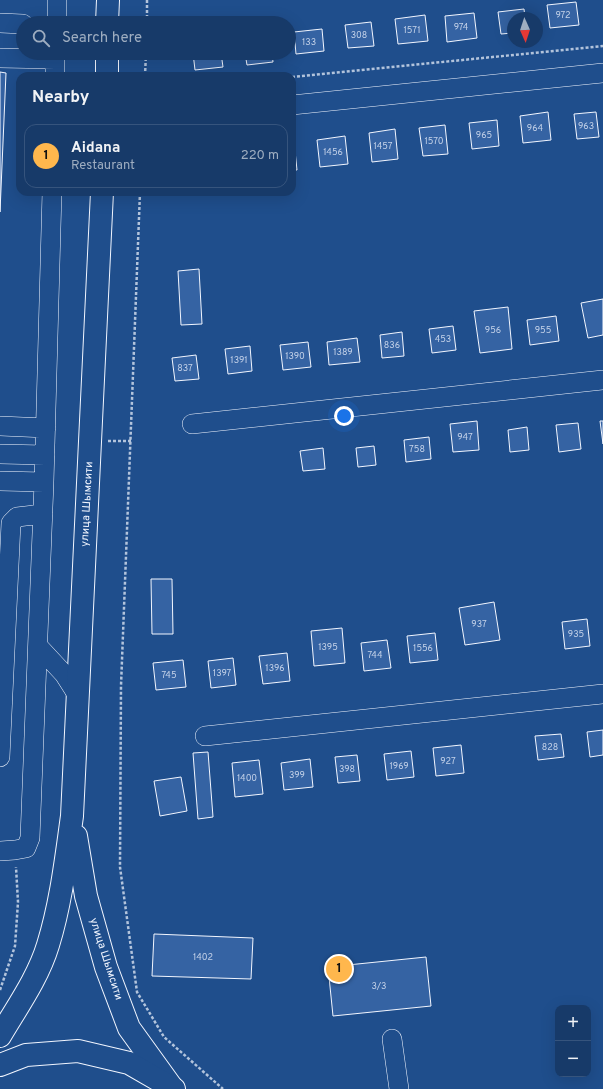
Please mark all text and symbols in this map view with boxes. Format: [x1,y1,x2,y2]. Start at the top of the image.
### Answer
house number: 972 [555,10,571,21]
north arrow [507,12,543,48]
search box [16,16,296,60]
house number: 974 [454,22,469,33]
house number: 1571 [403,25,421,36]
icon: search [30,27,52,49]
text: Search here [62,29,142,48]
house number: 308 [351,30,367,41]
house number: 133 [302,37,316,48]
text: Nearby [32,87,89,109]
house number: 963 [578,121,594,132]
house number: 964 [527,123,544,134]
house number: 965 [476,130,492,141]
house number: 1570 [424,136,444,147]
text: Aidana [71,139,120,158]
house number: 1457 [374,141,393,152]
house number: 1456 [323,147,343,158]
text: 1 [43,148,49,164]
text: 220 m [241,148,279,164]
text: Restaurant [71,158,135,174]
house number: 956 [485,325,501,336]
house number: 955 [535,325,551,336]
house number: 453 [435,334,451,345]
house number: 836 [384,340,400,351]
house number: 1389 [333,347,353,358]
house number: 1390 [285,351,305,362]
house number: 1391 [230,355,248,366]
house number: 837 [177,363,193,374]
your location [334,406,354,426]
house number: 947 [457,432,473,443]
house number: 758 [409,444,425,455]
street label: улица Шымсити [78,461,96,547]
house number: 937 [471,619,487,630]
house number: 935 [568,629,584,640]
house number: 1395 [318,642,338,653]
house number: 1556 [413,643,433,654]
house number: 744 [368,650,383,661]
house number: 1396 [265,663,285,674]
house number: 1397 [213,668,231,679]
house number: 745 [162,670,176,681]
house number: 828 [542,742,558,753]
house number: 927 [440,756,456,767]
house number: 1969 [389,761,409,772]
house number: 398 [339,764,355,775]
house number: 399 [289,770,305,781]
house number: 1400 [237,773,257,784]
street label: улица Шымсити [86,916,126,1002]
house number: 1402 [193,952,213,963]
pin: 1 [326,954,352,984]
house number: 3/3 [372,981,386,992]
map controls [555,1005,591,1077]
button: + [555,1005,591,1041]
button: − [555,1041,591,1077]

